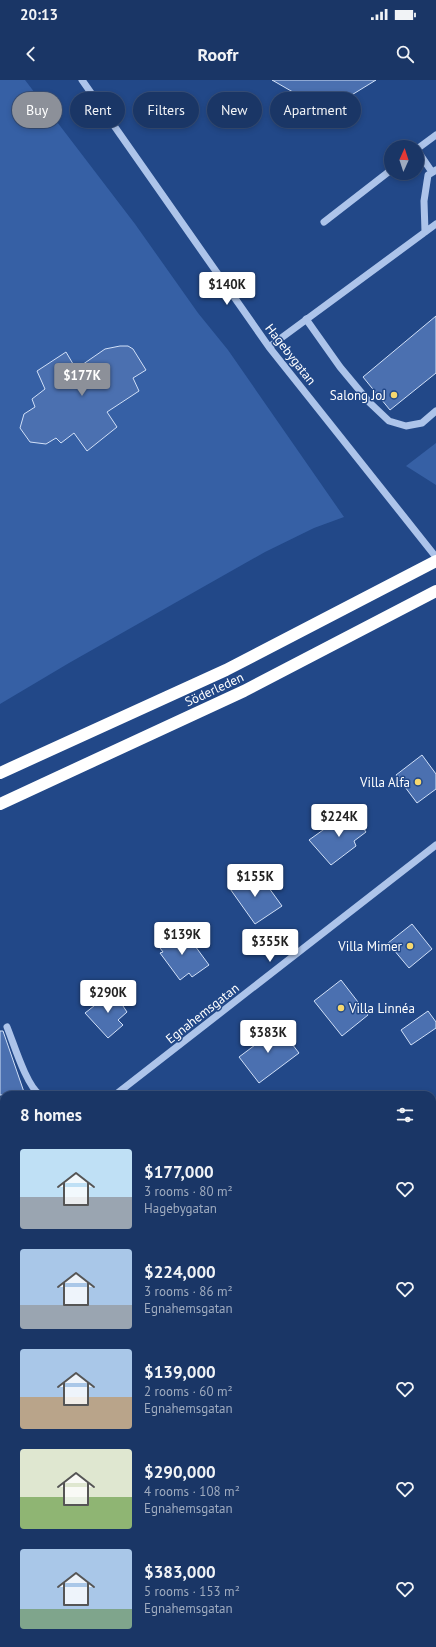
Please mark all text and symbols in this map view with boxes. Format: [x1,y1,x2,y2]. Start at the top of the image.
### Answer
text: 20:13 [20,5,58,24]
icon: back [20,43,42,65]
text: Roofr [197,43,239,66]
icon: search [394,43,416,65]
chip: Buy [12,92,62,128]
chip: Rent [70,92,125,128]
chip: Filters [133,92,199,128]
chip: New [207,92,262,128]
chip: Apartment [270,92,361,128]
north arrow [384,140,424,180]
map controls [384,140,424,180]
pin: $140K [199,272,255,306]
text: $140K [208,276,246,293]
street label: Hagebygatan [261,320,320,388]
pin: $177K [54,363,110,397]
text: $177K [63,367,101,384]
place label: Salong JoJ [330,387,386,404]
marker: Salong JoJ [389,390,399,400]
street label: Söderleden [182,668,246,710]
place label: Villa Alfa [359,774,410,791]
marker: Villa Alfa [413,777,423,787]
pin: $224K [311,804,367,838]
text: $224K [320,808,358,825]
pin: $155K [227,864,283,898]
text: $155K [236,868,274,885]
pin: $139K [154,922,210,956]
text: $139K [163,926,201,943]
pin: $355K [242,929,298,963]
text: $355K [251,933,289,950]
place label: Villa Mimer [337,938,403,955]
marker: Villa Mimer [405,941,415,951]
street label: Egnahemsgatan [162,979,242,1047]
pin: $290K [80,980,136,1014]
text: $290K [89,984,127,1001]
place label: Villa Linnéa [348,1000,415,1017]
marker: Villa Linnéa [336,1003,346,1013]
pin: $383K [240,1020,296,1054]
text: $383K [249,1024,287,1041]
text: 8 homes [20,1104,82,1126]
icon: filters [394,1104,416,1126]
text: $177,000 [144,1161,214,1183]
icon: home [52,1165,100,1213]
icon: heart [394,1178,416,1200]
text: 3 rooms · 80 m² [144,1183,233,1200]
text: Hagebygatan [144,1200,217,1217]
text: $224,000 [144,1261,216,1283]
icon: home [52,1265,100,1313]
icon: heart [394,1278,416,1300]
text: 3 rooms · 86 m² [144,1283,233,1300]
text: Egnahemsgatan [144,1300,233,1317]
text: $139,000 [144,1361,216,1383]
icon: home [52,1365,100,1413]
icon: heart [394,1378,416,1400]
text: 2 rooms · 60 m² [144,1383,233,1400]
text: Egnahemsgatan [144,1400,233,1417]
text: $290,000 [144,1461,216,1483]
icon: home [52,1465,100,1513]
icon: heart [394,1478,416,1500]
text: 4 rooms · 108 m² [144,1483,240,1500]
text: Egnahemsgatan [144,1500,233,1517]
text: $383,000 [144,1561,216,1583]
icon: home [52,1565,100,1613]
icon: heart [394,1578,416,1600]
text: 5 rooms · 153 m² [144,1583,240,1600]
text: Egnahemsgatan [144,1600,233,1617]

